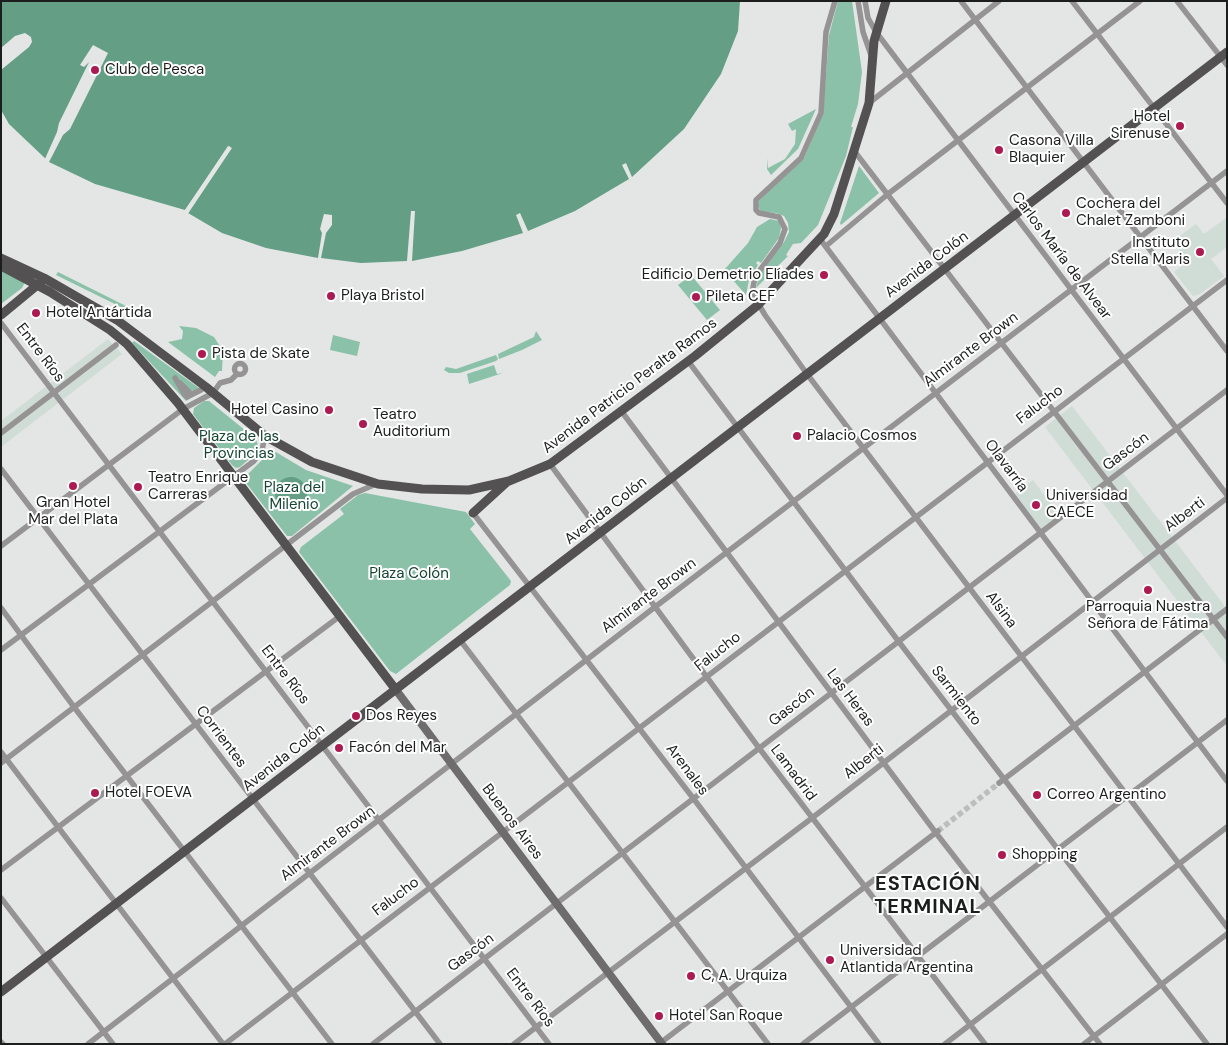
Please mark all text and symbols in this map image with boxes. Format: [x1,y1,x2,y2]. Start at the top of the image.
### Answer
place label: Club de Pesca [105,61,204,79]
marker: Club de Pesca [89,64,101,76]
place label: Hotel Sirenuse [1111,108,1170,143]
marker: Hotel Sirenuse [1174,120,1186,132]
place label: Casona Villa Blaquier [1009,132,1094,167]
marker: Casona Villa Blaquier [993,144,1005,156]
street label: Carlos María de Alvear [1007,189,1115,323]
place label: Cochera del Chalet Zamboni [1076,195,1185,230]
marker: Cochera del Chalet Zamboni [1060,207,1072,219]
street label: Avenida Colón [882,228,972,302]
place label: Instituto Stella Maris [1111,234,1190,269]
marker: Instituto Stella Maris [1194,246,1206,258]
place label: Edificio Demetrio Elíades [642,266,814,284]
marker: Edificio Demetrio Elíades [818,269,830,281]
place label: Playa Bristol [341,287,424,305]
place label: Pileta CEF [706,288,775,306]
marker: Playa Bristol [325,290,337,302]
marker: Pileta CEF [690,291,702,303]
place label: Hotel Antártida [46,304,152,322]
marker: Hotel Antártida [30,307,42,319]
street label: Almirante Brown [920,309,1022,391]
street label: Avenida Patricio Peralta Ramos [539,314,721,458]
street label: Entre Ríos [12,320,68,386]
place label: Pista de Skate [212,345,310,363]
marker: Pista de Skate [196,348,208,360]
street label: Falucho [1013,382,1067,428]
place label: Hotel Casino [231,401,319,419]
marker: Hotel Casino [323,404,335,416]
place label: Teatro Auditorium [373,406,450,441]
marker: Teatro Auditorium [357,418,369,430]
place label: Palacio Cosmos [807,427,917,445]
park label: Plaza de las Provincias [199,428,279,463]
street label: Gascón [1099,429,1153,475]
marker: Palacio Cosmos [791,430,803,442]
street label: Olavarría [980,436,1032,496]
place label: Teatro Enrique Carreras [148,469,248,504]
street label: Avenida Colón [561,473,651,549]
park label: Plaza del Milenio [264,479,324,514]
marker: Gran Hotel Mar del Plata [67,480,79,492]
marker: Teatro Enrique Carreras [132,481,144,493]
place label: Universidad CAECE [1046,487,1128,522]
place label: Gran Hotel Mar del Plata [28,494,118,529]
street label: Alberti [1161,494,1209,536]
marker: Universidad CAECE [1030,499,1042,511]
street label: Almirante Brown [598,555,700,637]
park label: Plaza Colón [369,565,449,583]
marker: Parroquia Nuestra Señora de Fátima [1142,584,1154,596]
street label: Alsina [981,588,1021,632]
place label: Parroquia Nuestra Señora de Fátima [1086,598,1210,633]
street label: Falucho [691,628,745,676]
street label: Entre Ríos [257,642,313,708]
street label: Sarmiento [927,662,985,730]
street label: Las Heras [822,666,878,730]
street label: Gascón [766,684,818,730]
street label: Corrientes [192,702,250,772]
place label: Dos Reyes [366,707,437,725]
marker: Dos Reyes [350,710,362,722]
street label: Avenida Colón [239,720,329,796]
place label: Facón del Mar [349,739,446,757]
street label: Arenales [662,741,712,799]
street label: Lamadrid [766,741,820,805]
street label: Alberti [840,741,888,783]
marker: Facón del Mar [333,742,345,754]
street label: Buenos Aires [478,781,546,863]
place label: Hotel FOEVA [105,784,192,802]
place label: Correo Argentino [1047,786,1166,804]
marker: Hotel FOEVA [89,787,101,799]
marker: Correo Argentino [1031,789,1043,801]
street label: Almirante Brown [277,803,379,885]
place label: Shopping [1012,846,1078,864]
marker: Shopping [996,849,1008,861]
district label: ESTACIÓN TERMINAL [873,873,983,920]
street label: Falucho [369,874,423,920]
street label: Gascón [444,930,498,976]
place label: Universidad Atlantida Argentina [840,942,973,977]
marker: Universidad Atlantida Argentina [824,954,836,966]
street label: Entre Ríos [502,965,558,1031]
place label: C, A. Urquiza [701,967,787,985]
marker: C, A. Urquiza [685,970,697,982]
place label: Hotel San Roque [669,1007,783,1025]
marker: Hotel San Roque [653,1010,665,1022]

